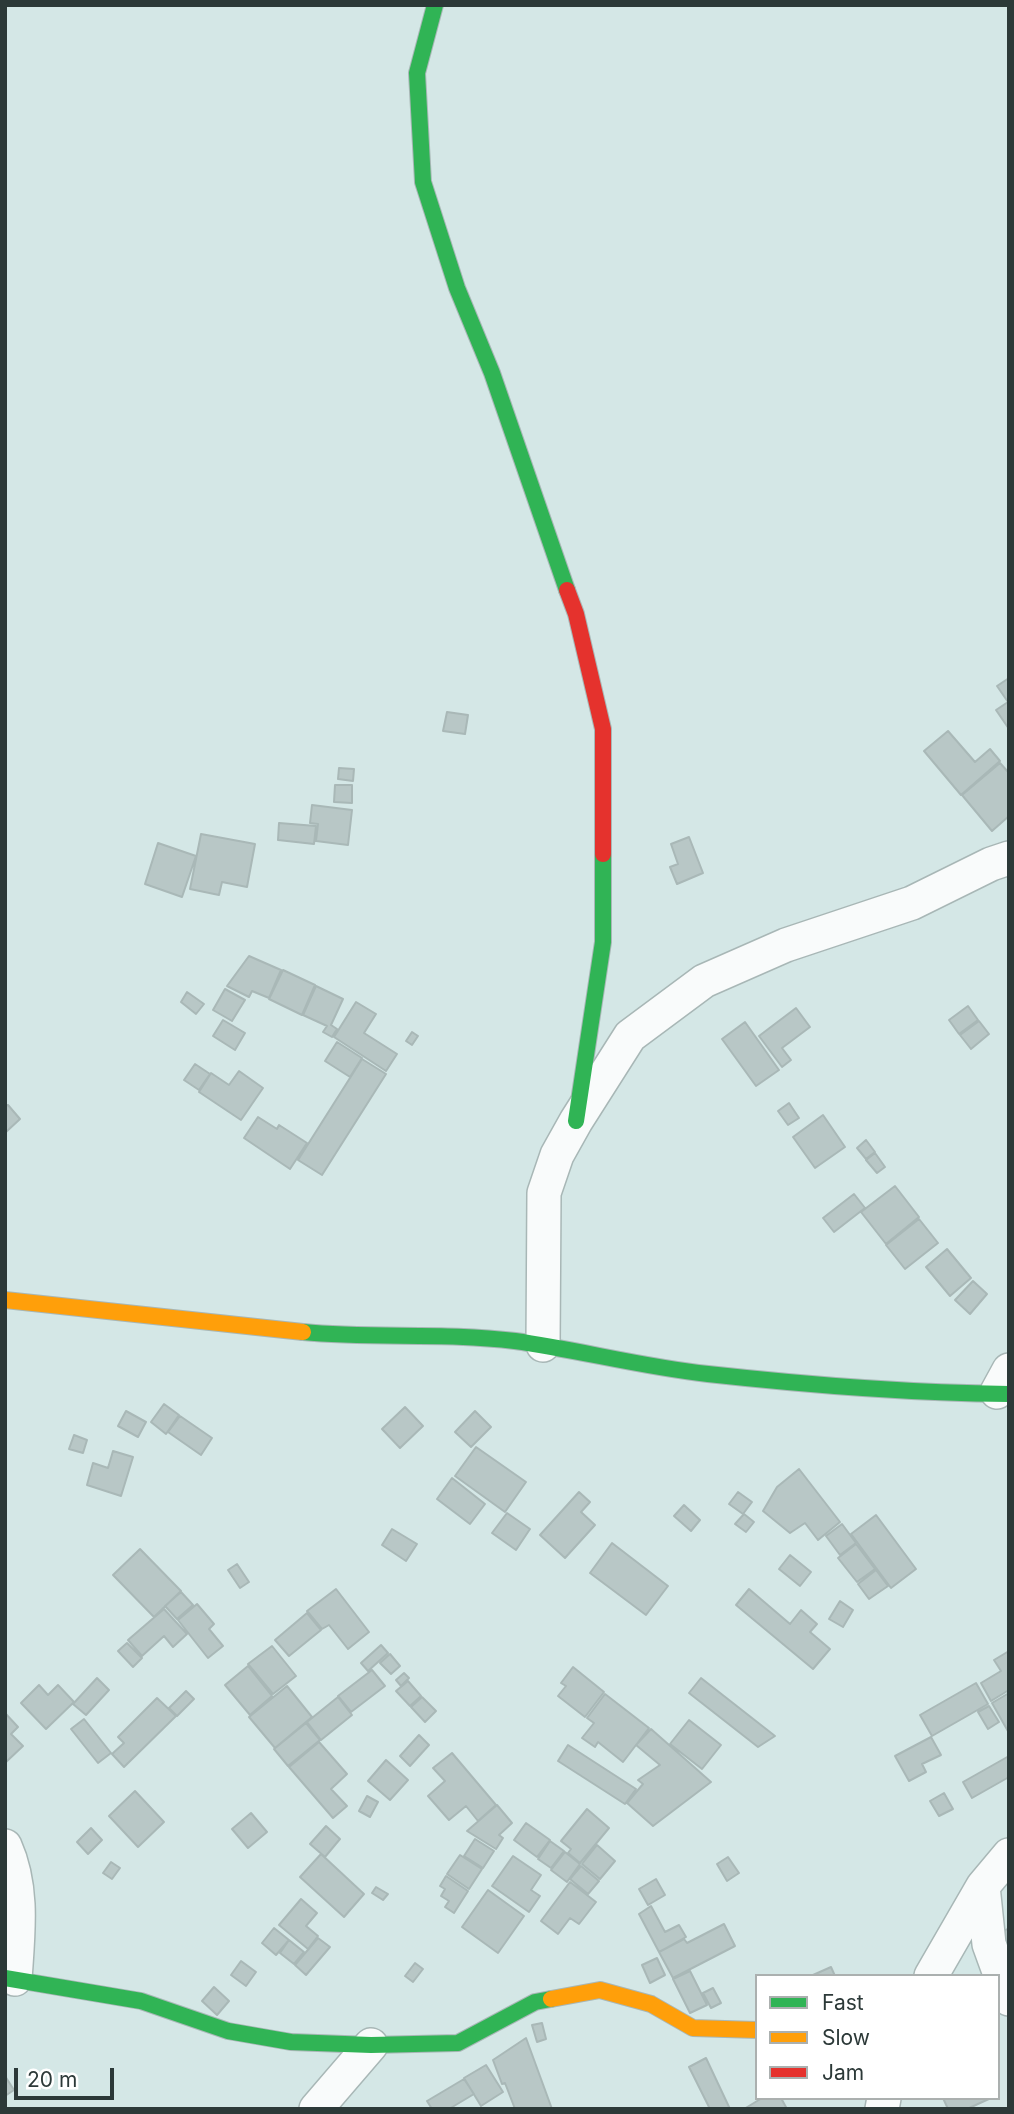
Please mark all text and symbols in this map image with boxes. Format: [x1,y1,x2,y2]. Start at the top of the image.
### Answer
legend [755,1974,1000,2100]
text: Fast [822,1990,864,2015]
text: Slow [822,2025,870,2050]
scale bar [18,2054,117,2098]
text: Jam [822,2060,864,2085]
text: 20 m [27,2067,77,2092]

